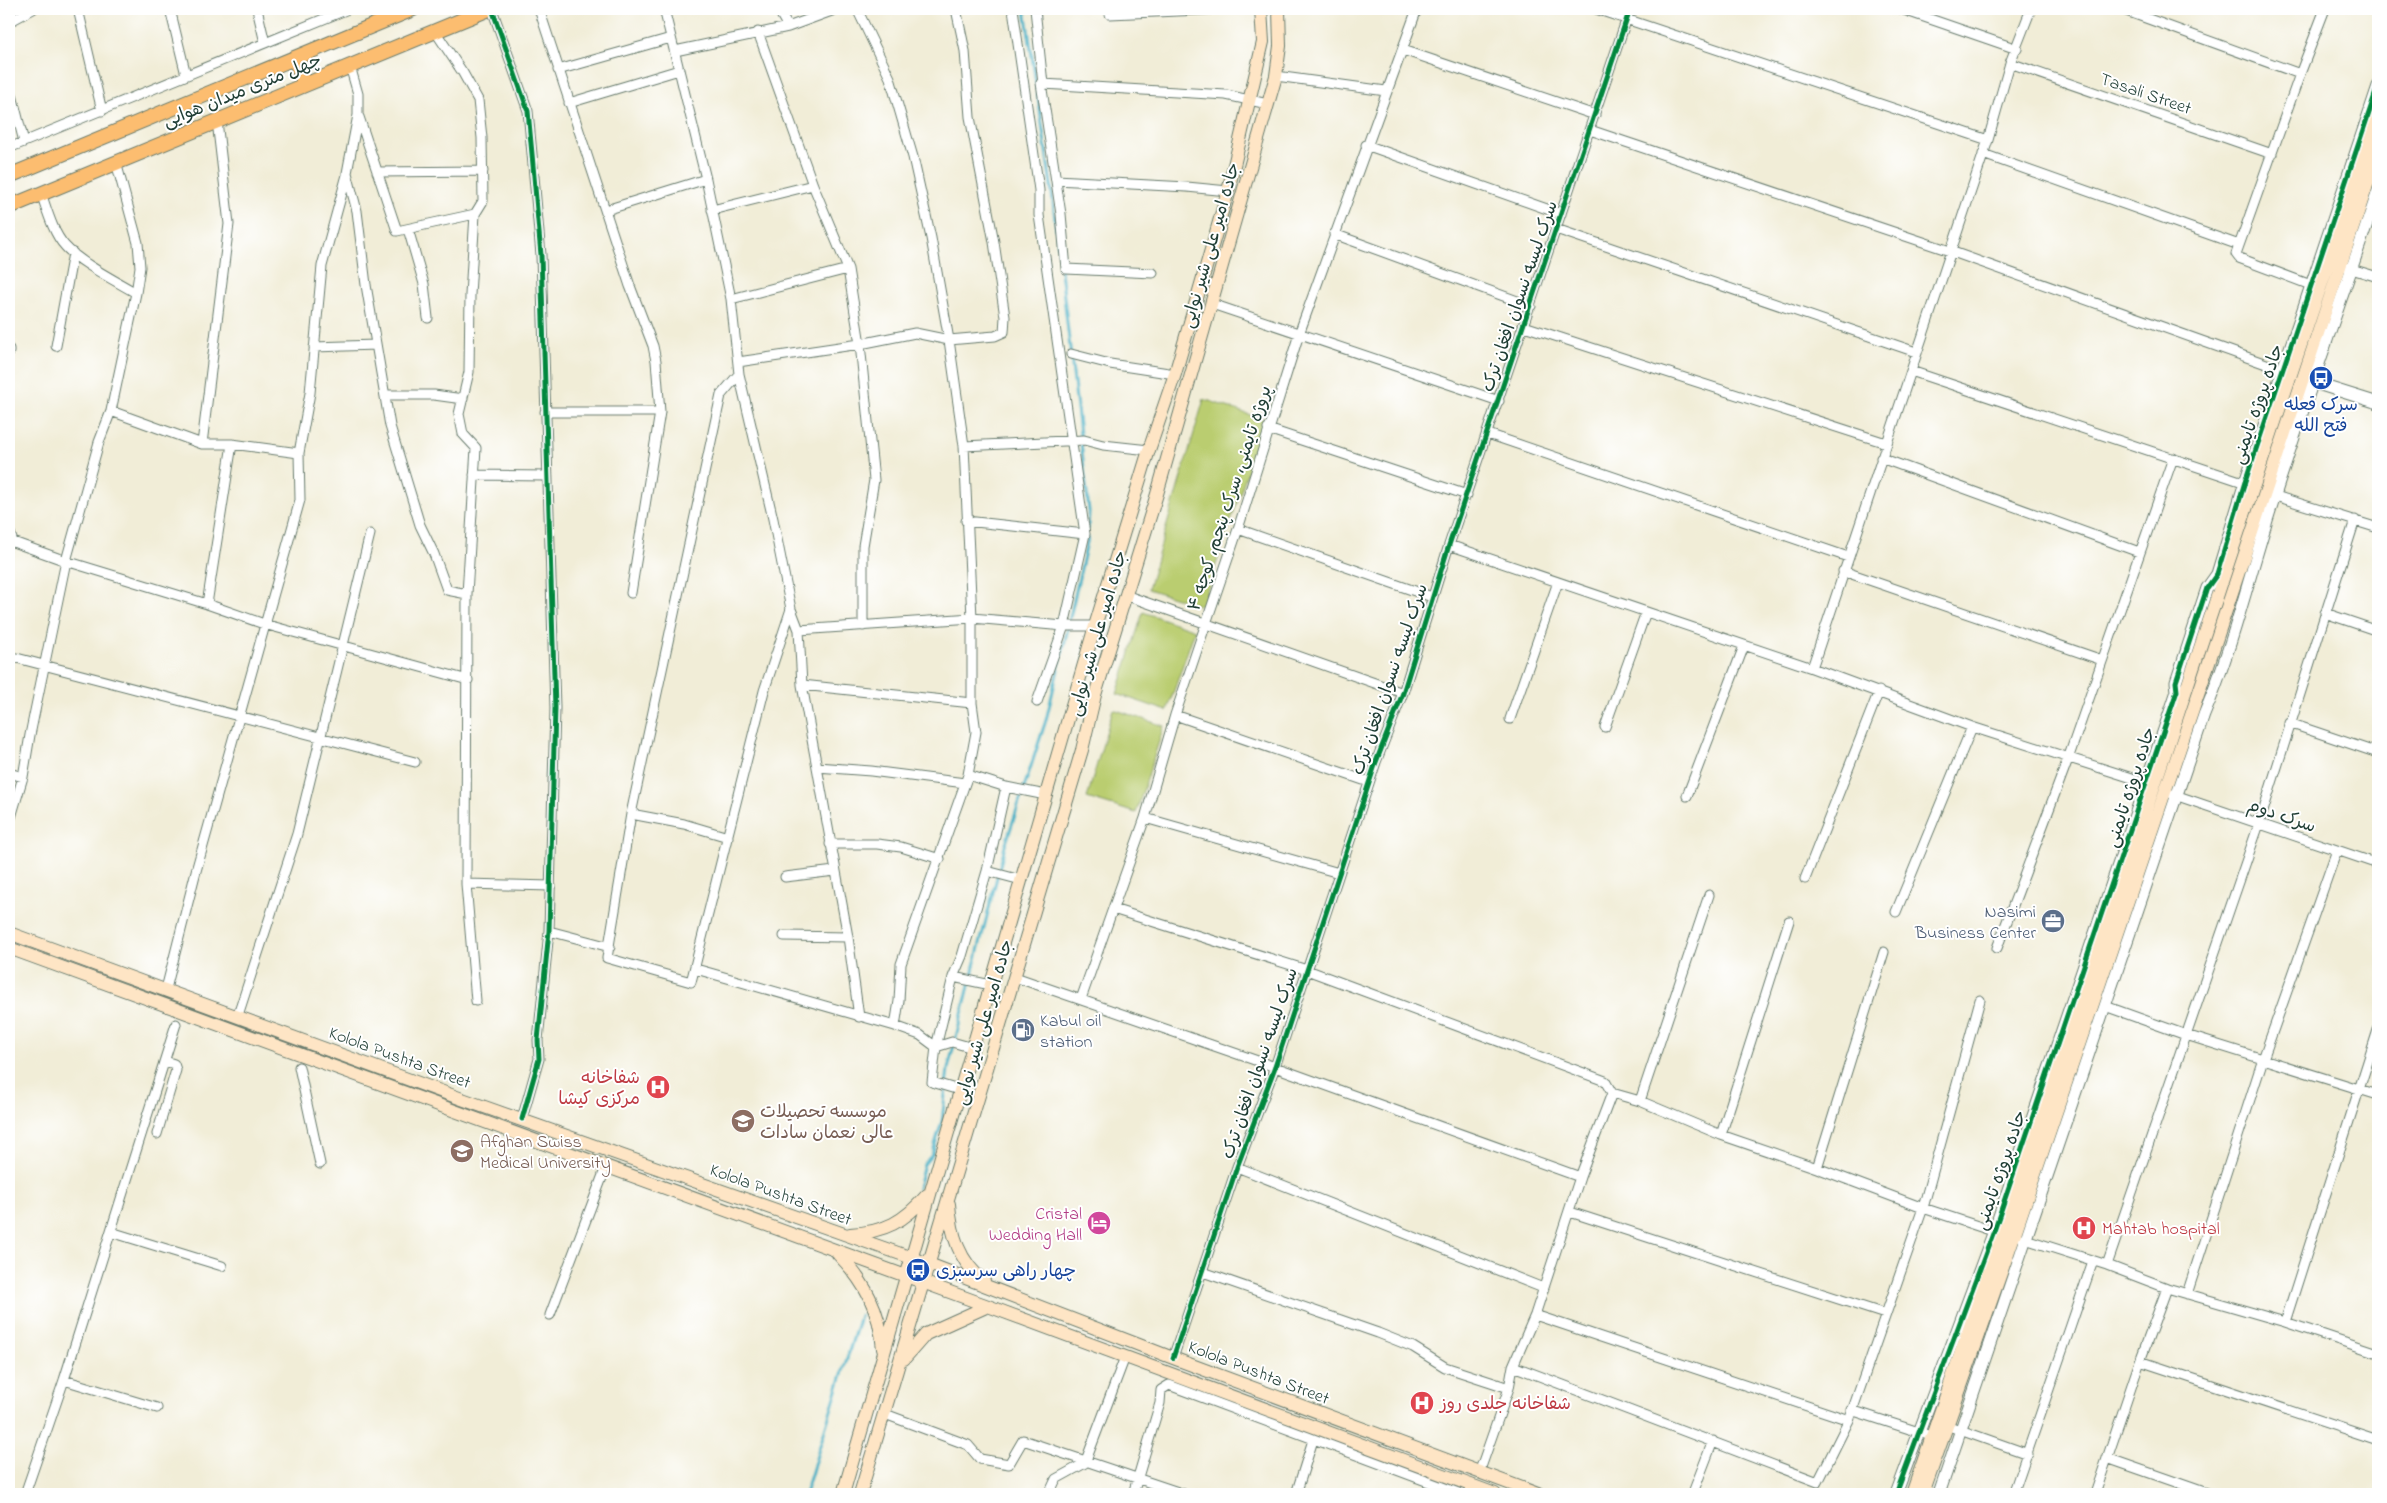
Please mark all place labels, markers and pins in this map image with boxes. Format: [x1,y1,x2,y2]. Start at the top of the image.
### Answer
bus stop icon: سرک قعله فتح الله [2308,365,2334,391]
place label: سرک قعله فتح الله [2284,393,2358,440]
place label: Nasimi Business Center [1914,900,2036,947]
office icon: Nasimi Business Center [2040,908,2066,934]
place label: Kabul oil station [1040,1009,1101,1056]
fuel station icon: Kabul oil station [1010,1017,1036,1043]
place label: شفاخانه مرکزی کیشا [558,1066,640,1113]
hospital icon: شفاخانه مرکزی کیشا [645,1074,671,1100]
place label: موسسه تحصیلات عالی نعمان سادات [760,1100,893,1147]
school or university icon: موسسه تحصیلات عالی نعمان سادات [730,1108,756,1134]
place label: Afghan Swiss Medical University [480,1130,611,1177]
school or university icon: Afghan Swiss Medical University [449,1138,475,1164]
place label: Cristal Wedding Hall [989,1202,1082,1250]
hotel icon: Cristal Wedding Hall [1086,1210,1112,1236]
hospital icon: Mahtab hospital [2071,1215,2097,1241]
place label: Mahtab hospital [2102,1217,2220,1243]
bus stop icon: چهار راهی سرسبزی [905,1257,931,1283]
place label: چهار راهی سرسبزی [936,1259,1076,1285]
hospital icon: شفاخانه جلدی روز [1409,1390,1435,1416]
place label: شفاخانه جلدی روز [1438,1392,1571,1418]

